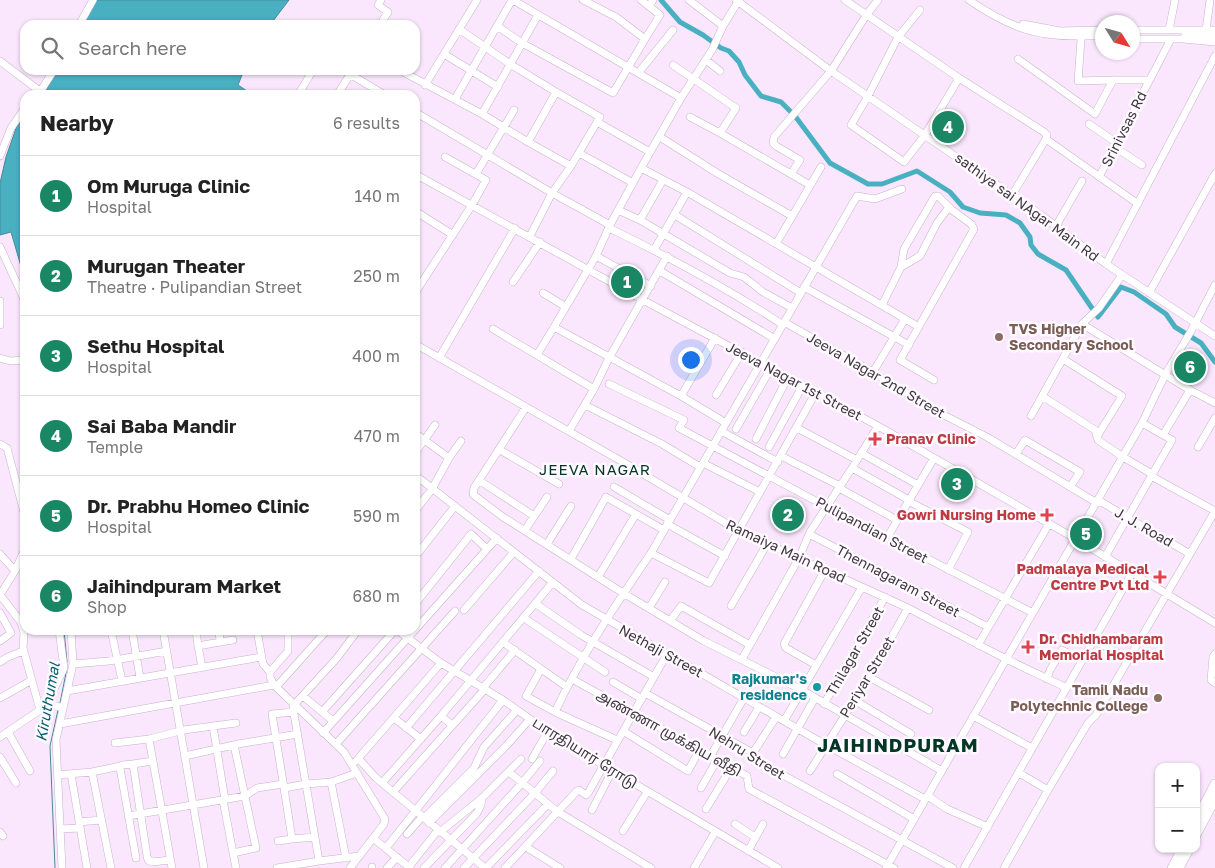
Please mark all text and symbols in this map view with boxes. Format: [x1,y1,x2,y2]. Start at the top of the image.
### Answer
north arrow [1095,15,1140,60]
search box [20,20,420,75]
icon: search [38,34,66,62]
text: Search here [78,36,187,59]
street label: Srinivsas Rd [1097,88,1150,169]
pin: 4 [932,108,964,146]
text: Nearby [40,110,114,136]
text: 6 results [333,113,400,133]
street label: sathiya sai NAgar Main Rd [952,149,1103,265]
text: Om Muruga Clinic [87,174,250,197]
text: 1 [52,186,60,206]
text: 140 m [354,186,400,206]
text: Hospital [87,197,152,217]
text: Murugan Theater [87,254,245,277]
pin: 1 [611,263,643,301]
text: 2 [51,266,61,286]
text: 250 m [353,266,400,286]
text: Theatre · Pulipandian Street [87,277,302,297]
place label: TVS Higher Secondary School [1009,320,1134,353]
street label: Jeeva Nagar 2nd Street [804,328,948,421]
marker: TVS Higher Secondary School [993,331,1005,343]
text: Sethu Hospital [87,334,224,357]
street label: Jeeva Nagar 1st Street [723,338,865,424]
text: 3 [51,346,61,366]
text: 400 m [352,346,400,366]
your location [678,347,704,373]
pin: 6 [1174,348,1206,386]
text: Hospital [87,357,152,377]
text: Sai Baba Mandir [87,414,236,437]
text: 4 [51,426,61,446]
text: 470 m [354,426,400,446]
place label: Pranav Clinic [886,430,976,447]
marker: Pranav Clinic [868,432,882,446]
text: Temple [87,437,143,457]
district label: JEEVA NAGAR [539,460,651,478]
pin: 3 [941,465,973,503]
street label: Pulipandian Street [813,493,931,566]
text: Dr. Prabhu Homeo Clinic [87,494,310,517]
pin: 2 [772,496,804,534]
street label: J. J. Road [1112,503,1176,550]
text: 5 [51,506,61,526]
text: 590 m [353,506,400,526]
place label: Gowri Nursing Home [897,506,1036,523]
marker: Gowri Nursing Home [1040,508,1054,522]
street label: Ramaiya Main Road [724,515,849,586]
pin: 5 [1070,515,1102,553]
text: Hospital [87,517,152,537]
street label: Thennagaram Street [833,541,963,620]
place label: Padmalaya Medical Centre Pvt Ltd [1017,560,1149,593]
marker: Padmalaya Medical Centre Pvt Ltd [1153,570,1167,584]
text: Jaihindpuram Market [87,574,281,597]
text: 6 [51,586,61,606]
text: 680 m [352,586,400,606]
text: Shop [87,597,127,617]
street label: Thilagar Street [822,603,887,698]
street label: Nethaji Street [616,621,706,681]
place label: Dr. Chidhambaram Memorial Hospital [1039,630,1164,663]
street label: Periyar Street [836,633,898,721]
marker: Dr. Chidhambaram Memorial Hospital [1021,640,1035,654]
water label: Kiruthumal [31,660,63,743]
place label: Rajkumar's residence [732,670,807,703]
marker: Rajkumar's residence [811,681,823,693]
place label: Tamil Nadu Polytechnic College [1010,681,1148,714]
street label: அண்ணா முக்கிய வீதி [593,686,745,781]
marker: Tamil Nadu Polytechnic College [1152,692,1164,704]
street label: பாரதியார் ரோடு [529,713,641,793]
street label: Nehru Street [706,723,788,783]
district label: JAIHINDPURAM [817,733,979,756]
map controls [1155,763,1200,853]
button: + [1155,763,1200,808]
button: − [1155,808,1200,853]

